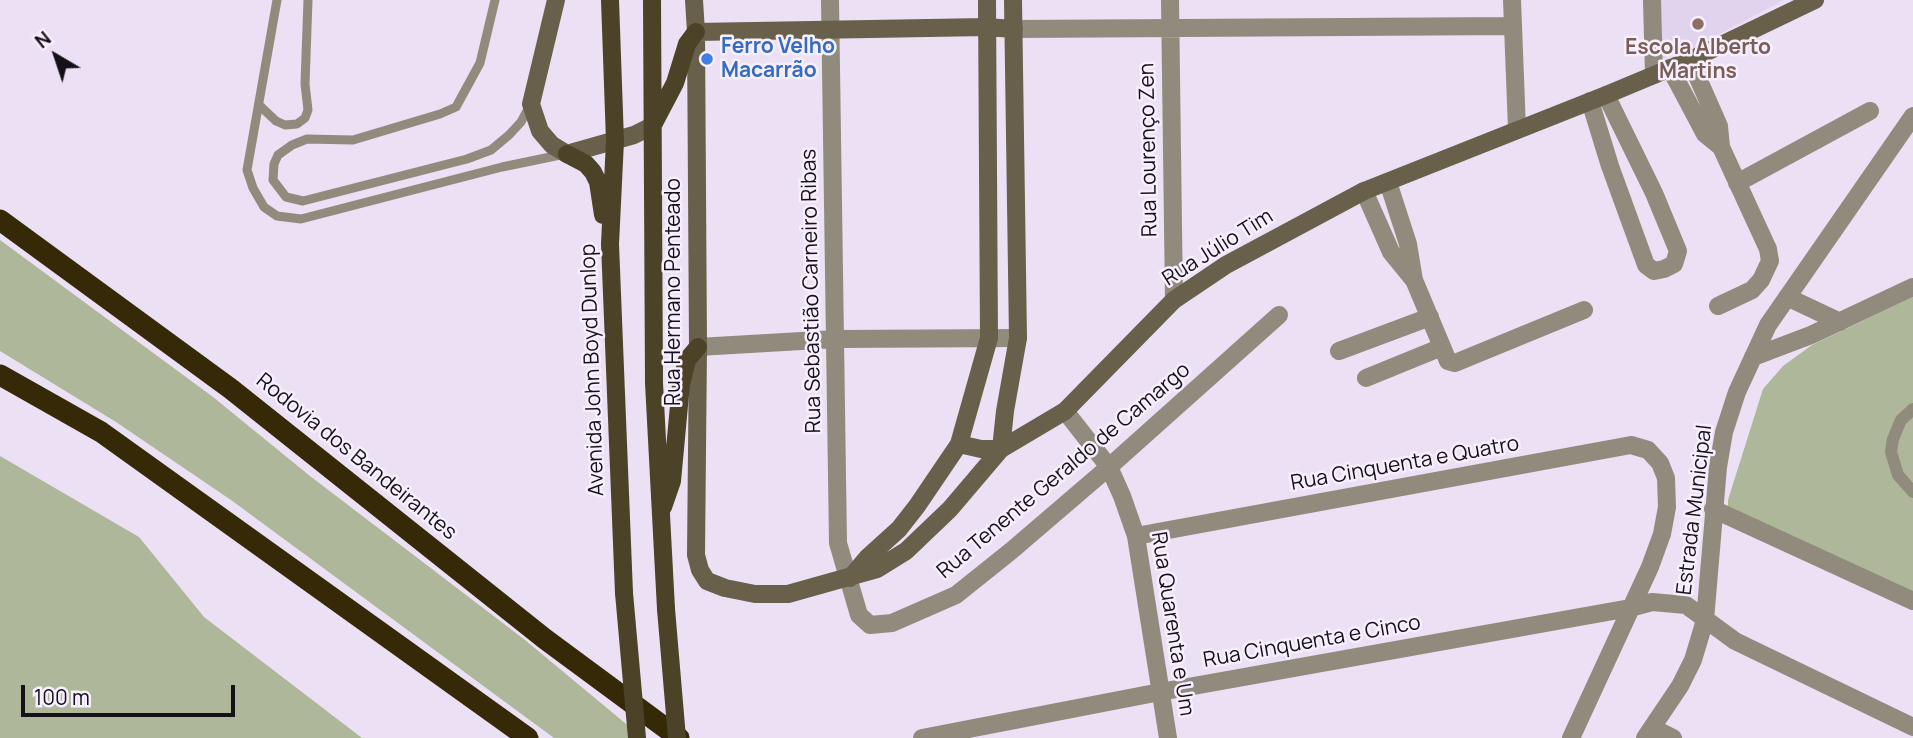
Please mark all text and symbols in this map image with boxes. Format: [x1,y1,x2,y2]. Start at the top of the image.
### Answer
marker: Escola Alberto Martins [1690,16,1706,32]
north arrow [21,21,91,91]
text: N [29,25,56,54]
place label: Ferro Velho Macarrão [721,34,835,84]
place label: Escola Alberto Martins [1625,35,1771,85]
marker: Ferro Velho Macarrão [699,51,715,67]
street label: Rua Lourenço Zen [1135,63,1163,237]
street label: Rua Sebastião Carneiro Ribas [797,148,827,434]
street label: Rua Hermano Penteado [661,178,687,406]
street label: Rua Júlio Tim [1158,204,1278,292]
street label: Avenida John Boyd Dunlop [576,243,610,497]
street label: Rua Tenente Geraldo de Camargo [932,358,1196,584]
street label: Rodovia dos Bandeirantes [251,368,461,546]
street label: Estrada Municipal [1672,423,1718,597]
street label: Rua Cinquenta e Quatro [1289,431,1521,497]
street label: Rua Quarenta e Um [1145,530,1199,718]
street label: Rua Cinquenta e Cinco [1201,610,1423,674]
scale bar [24,672,238,716]
text: 100 m [34,683,90,711]

